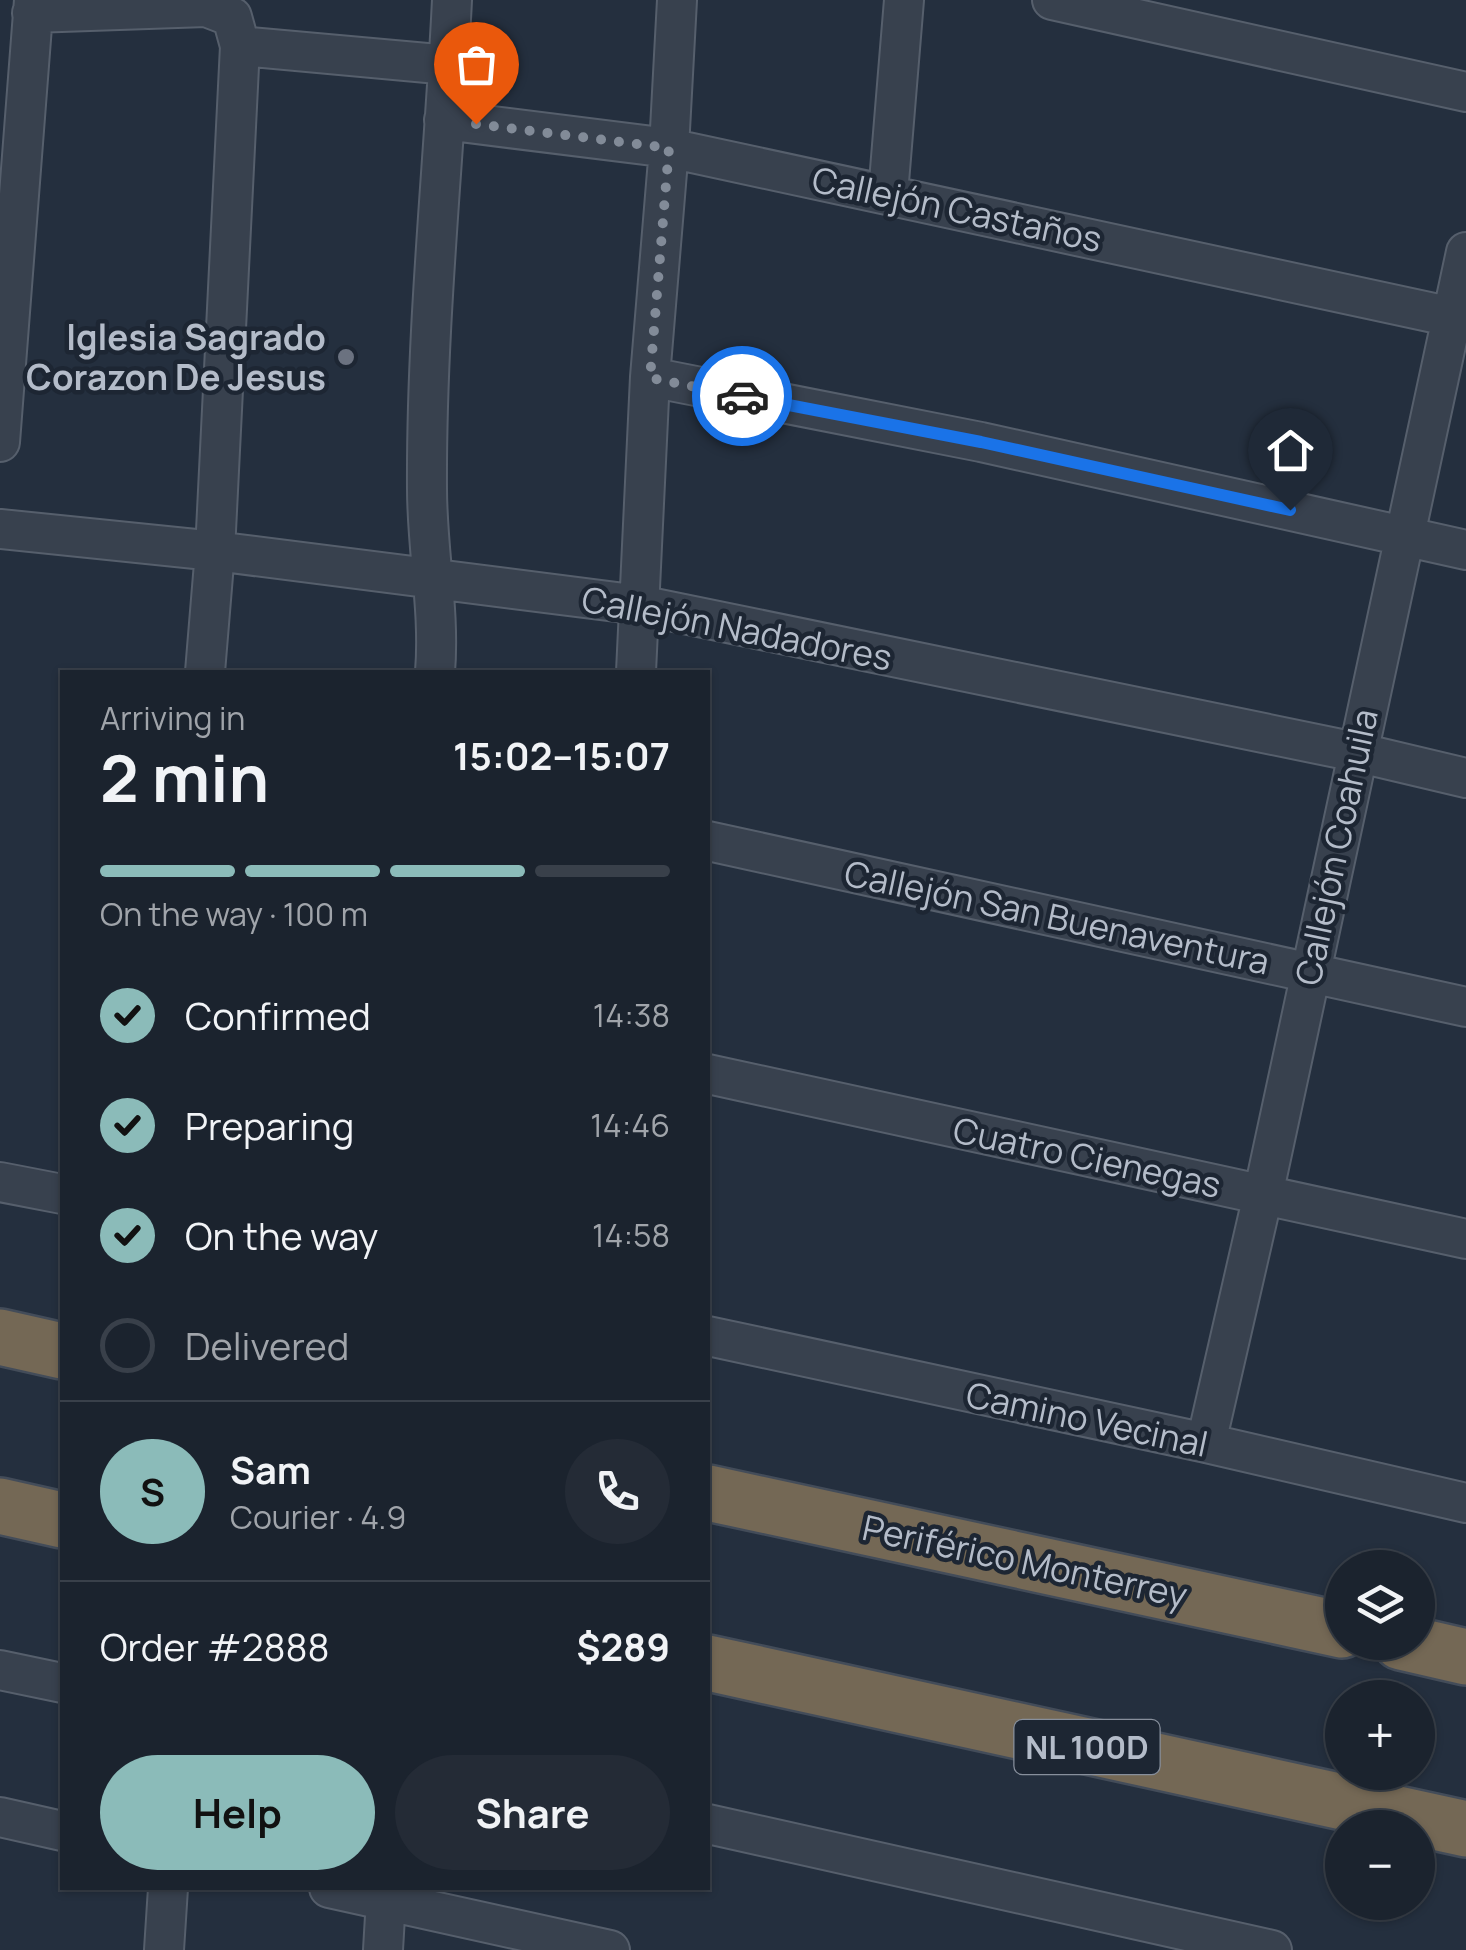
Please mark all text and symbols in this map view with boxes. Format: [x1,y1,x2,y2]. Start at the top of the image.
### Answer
pin [434,22,519,125]
icon: bag [449,37,504,92]
street label: Callejón Castaños [808,155,1106,263]
place label: Iglesia Sagrado Corazon De Jesus [26,313,326,401]
marker: Iglesia Sagrado Corazon De Jesus [335,346,357,368]
courier [692,346,792,446]
icon: car [715,369,770,424]
pin [1248,408,1333,511]
icon: home [1263,423,1318,478]
street label: Callejón Nadadores [578,574,896,682]
text: Arriving in [100,696,245,740]
street label: Callejón Coahuila [1283,705,1389,989]
text: 15:02–15:07 [453,729,670,781]
text: 2 min [100,733,269,822]
street label: Callejón San Buenaventura [840,849,1274,985]
text: On the way · 100 m [100,892,368,936]
icon: check [100,988,155,1043]
text: Confirmed [185,989,371,1041]
text: 14:38 [593,993,670,1037]
icon: check [100,1098,155,1153]
text: Preparing [185,1099,354,1151]
text: 14:46 [590,1103,670,1147]
street label: Cuatro Cienegas [949,1105,1225,1209]
icon: check [100,1208,155,1263]
text: On the way [185,1209,378,1261]
text: 14:58 [592,1213,670,1257]
text: Delivered [185,1319,349,1371]
street label: Camino Vecinal [962,1370,1212,1468]
button: phone [565,1439,670,1544]
text: Sam [230,1443,311,1495]
text: S [140,1465,165,1517]
text: Courier · 4.9 [230,1495,406,1539]
street label: Periférico Monterrey [858,1503,1192,1619]
map controls [1325,1550,1435,1920]
button: layers [1325,1550,1435,1660]
text: Order #2888 [100,1620,330,1672]
text: $289 [577,1620,670,1672]
button: + [1325,1680,1435,1790]
road number: NL 100D [1014,1720,1160,1774]
button: Help [100,1755,375,1870]
button: Share [395,1755,670,1870]
button: − [1325,1810,1435,1920]

